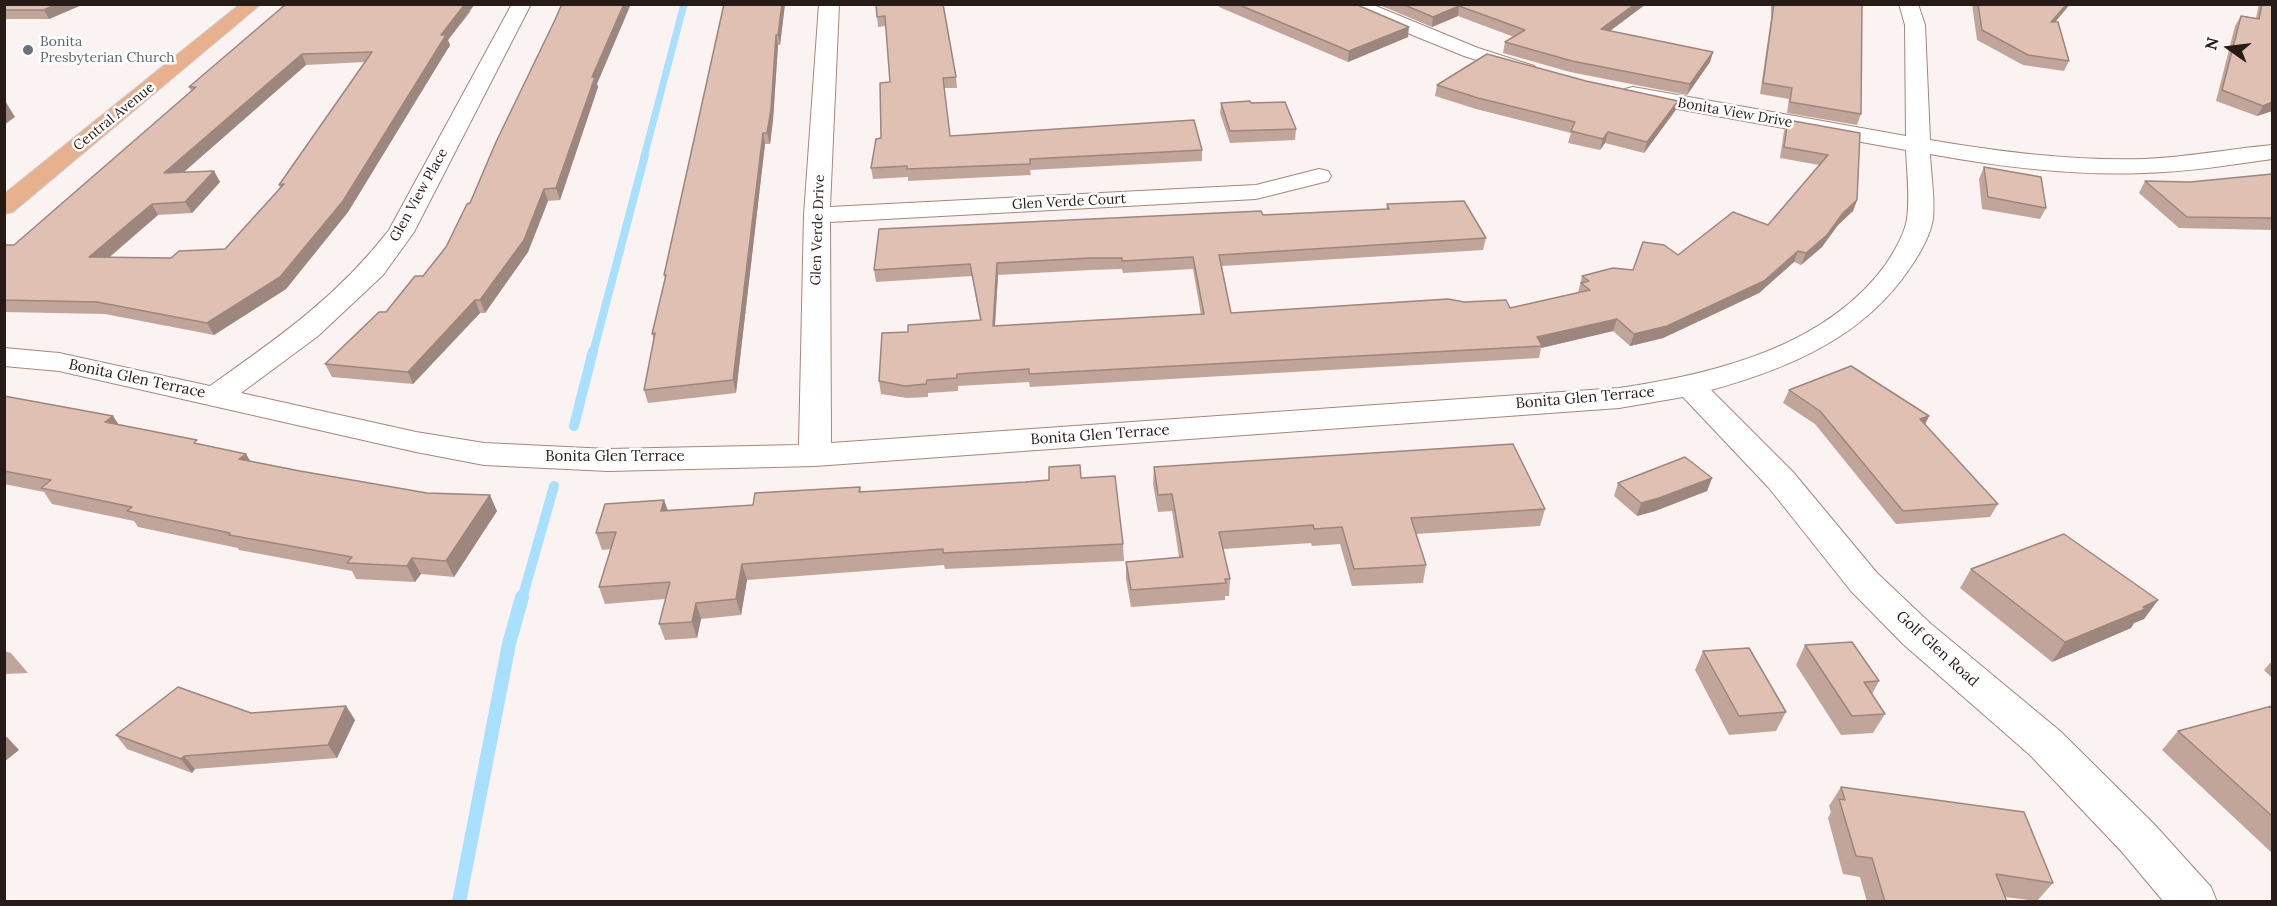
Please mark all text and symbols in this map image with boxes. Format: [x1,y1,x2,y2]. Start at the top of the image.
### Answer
north arrow [2199,18,2259,78]
place label: Bonita Presbyterian Church [40,34,175,66]
text: N [2200,35,2223,52]
marker: Bonita Presbyterian Church [21,43,35,57]
street label: Central Avenue [70,79,158,155]
street label: Bonita View Drive [1676,95,1794,131]
street label: Glen View Place [386,145,452,245]
street label: Glen Verde Drive [808,174,828,286]
street label: Glen Verde Court [1012,191,1126,213]
street label: Bonita Glen Terrace [67,356,207,402]
street label: Bonita Glen Terrace [1515,383,1655,413]
street label: Bonita Glen Terrace [1030,421,1170,449]
street label: Bonita Glen Terrace [545,448,685,466]
street label: Golf Glen Road [1892,607,1982,691]

